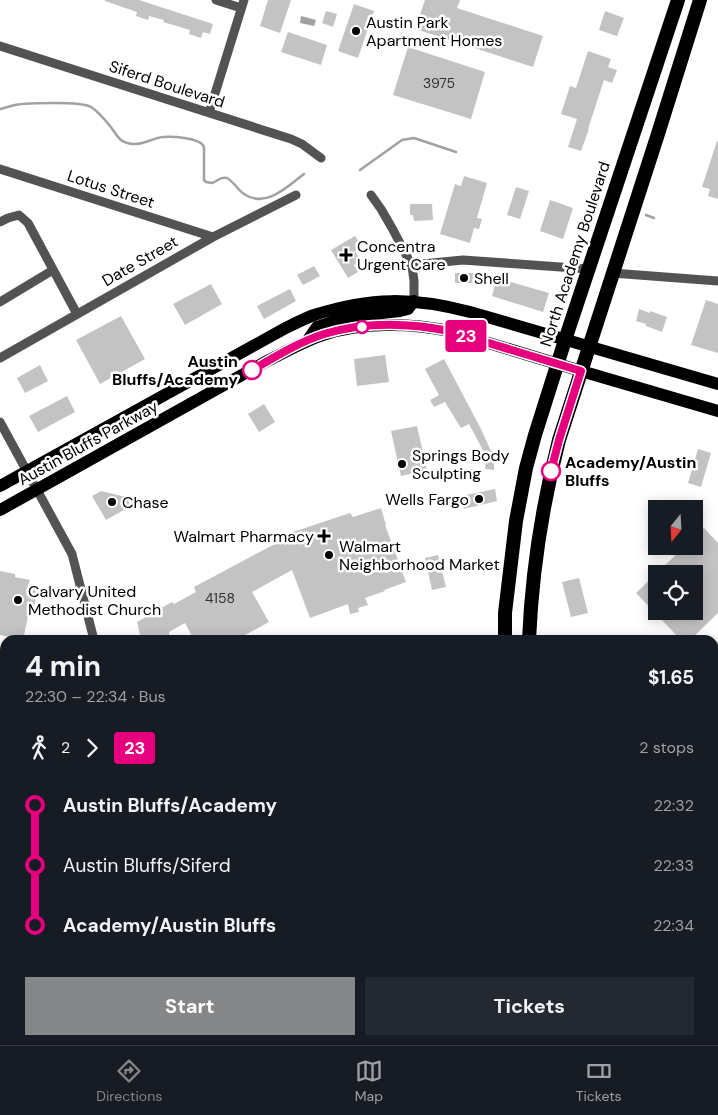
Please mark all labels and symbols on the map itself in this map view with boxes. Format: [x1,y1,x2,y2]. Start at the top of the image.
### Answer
place label: Austin Park Apartment Homes [366,12,502,51]
marker: Austin Park Apartment Homes [350,25,362,37]
street label: Siferd Boulevard [107,55,227,113]
house number: 3975 [423,74,455,92]
street label: North Academy Boulevard [535,159,615,349]
street label: Lotus Street [65,165,157,213]
street label: Date Street [98,231,182,291]
place label: Concentra Urgent Care [357,236,446,275]
marker: Concentra Urgent Care [339,248,353,262]
place label: Shell [474,268,509,289]
marker: Shell [458,272,470,284]
unlabelled marker [355,320,369,334]
line badge: 23 [444,320,488,352]
place label: Austin Bluffs/Academy [112,351,238,390]
marker: Austin Bluffs/Academy [242,360,262,380]
street label: Austin Bluffs Parkway [14,396,162,490]
place label: Springs Body Sculpting [412,445,510,484]
place label: Academy/Austin Bluffs [565,452,696,491]
marker: Springs Body Sculpting [396,458,408,470]
marker: Academy/Austin Bluffs [541,461,561,481]
place label: Wells Fargo [385,489,469,510]
place label: Chase [122,492,169,513]
marker: Wells Fargo [473,493,485,505]
marker: Chase [106,496,118,508]
north arrow [648,500,702,555]
place label: Walmart Pharmacy [174,526,314,547]
marker: Walmart Pharmacy [318,530,330,542]
place label: Walmart Neighborhood Market [339,536,500,575]
marker: Walmart Neighborhood Market [323,549,335,561]
place label: Calvary United Methodist Church [28,581,161,620]
house number: 4158 [205,589,235,607]
marker: Calvary United Methodist Church [12,594,24,606]

